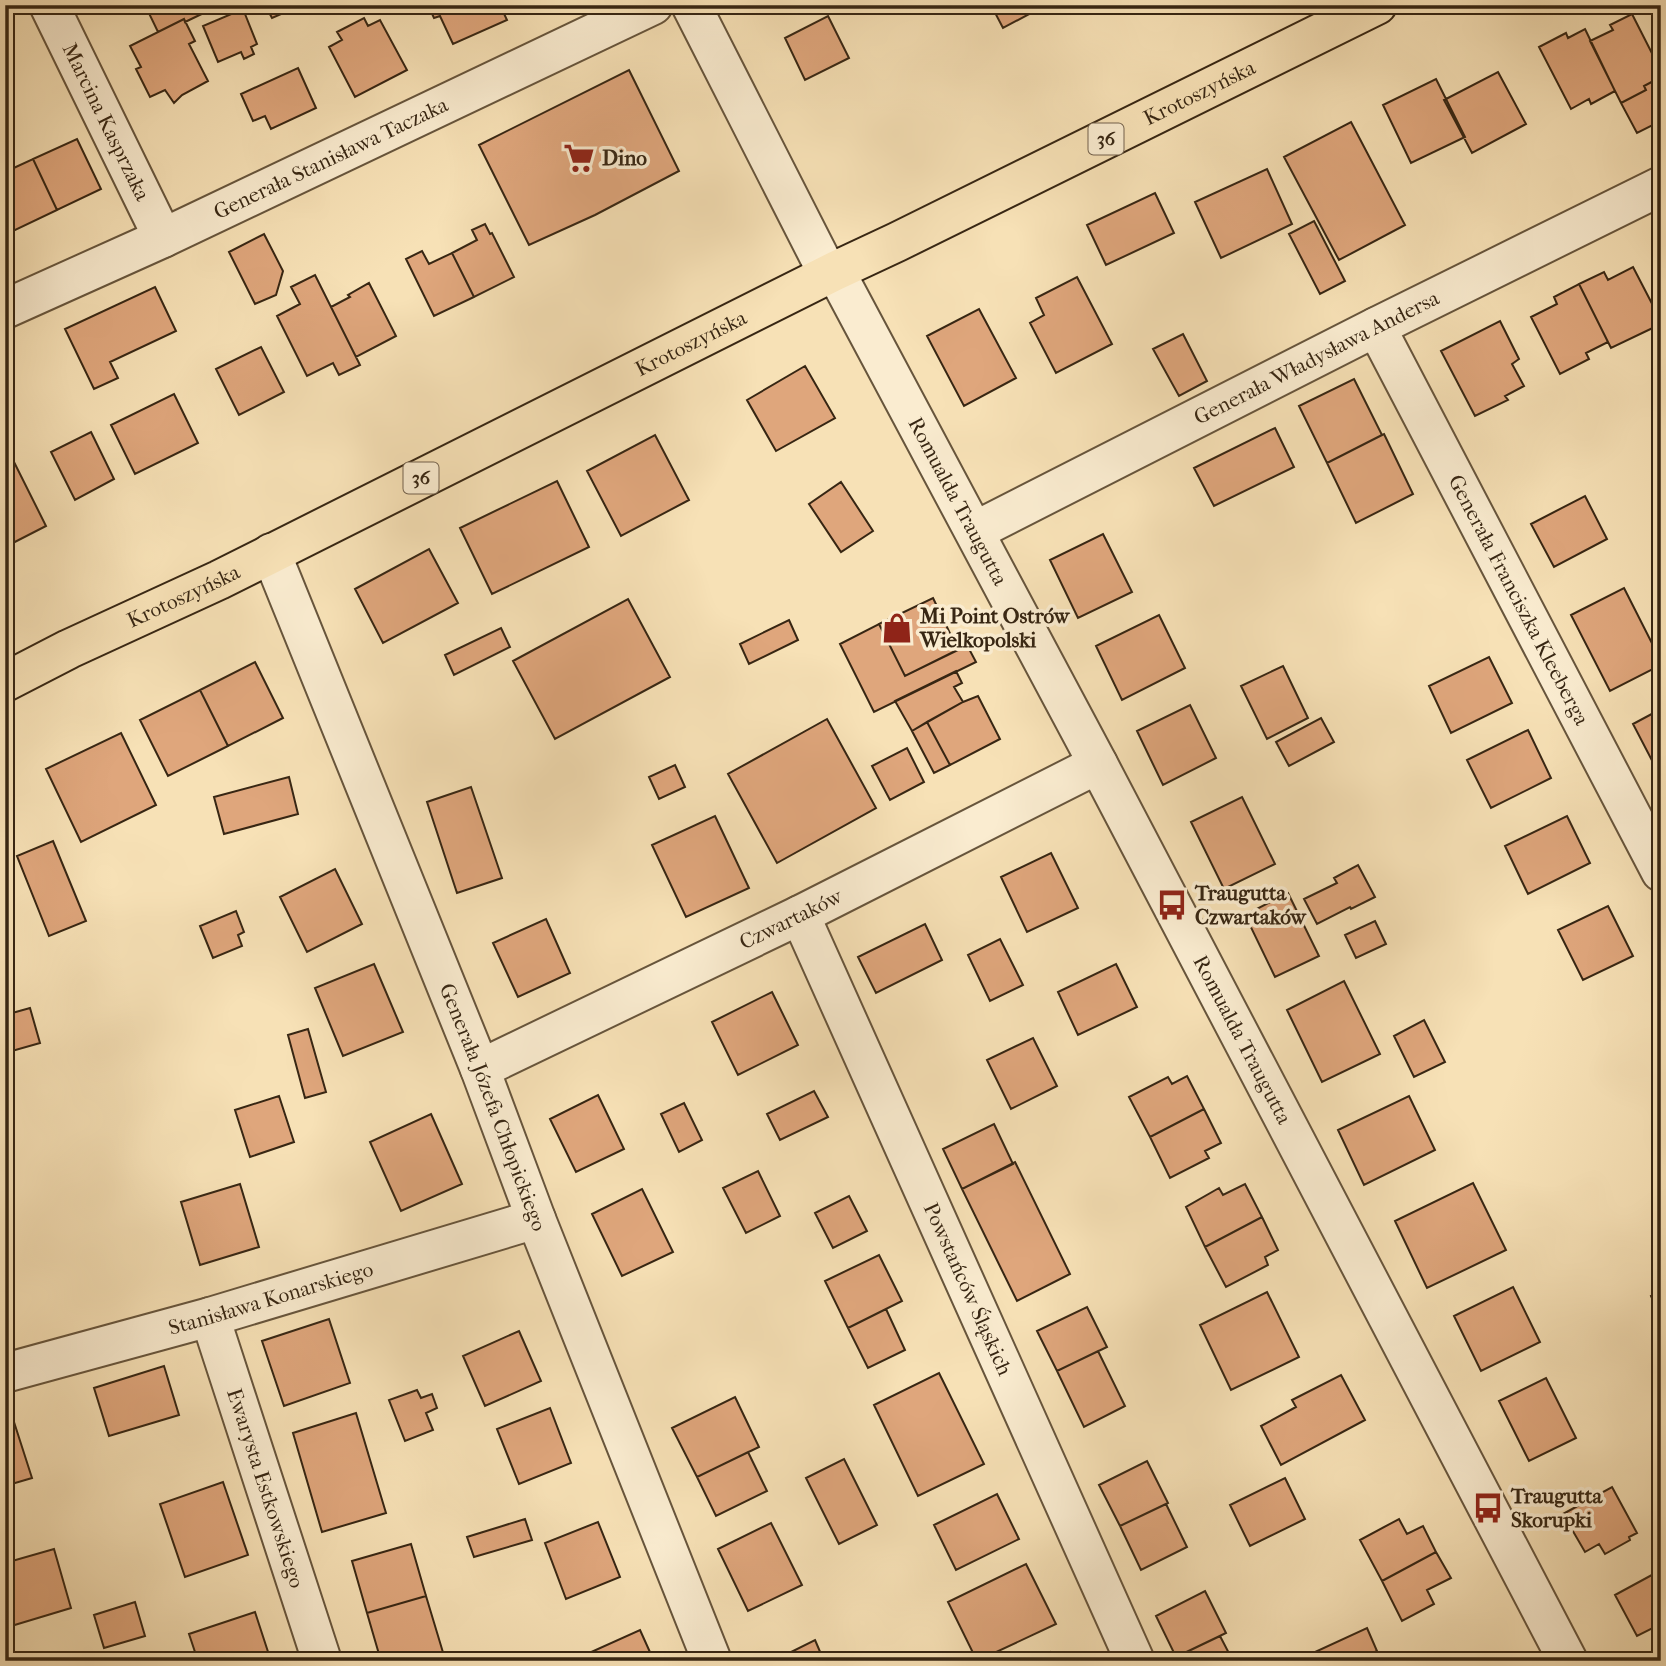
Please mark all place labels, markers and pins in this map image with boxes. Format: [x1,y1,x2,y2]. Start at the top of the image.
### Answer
supermarket icon: Dino [562,141,596,175]
place label: Dino [602,146,647,170]
place label: Mi Point Ostrów Wielkopolski [919,604,1071,652]
shop icon: Mi Point Ostrów Wielkopolski [880,611,914,645]
place label: Traugutta Czwartaków [1194,881,1307,929]
bus stop icon: Traugutta Czwartaków [1155,888,1189,922]
place label: Traugutta Skorupki [1510,1484,1604,1532]
bus stop icon: Traugutta Skorupki [1471,1491,1505,1525]

